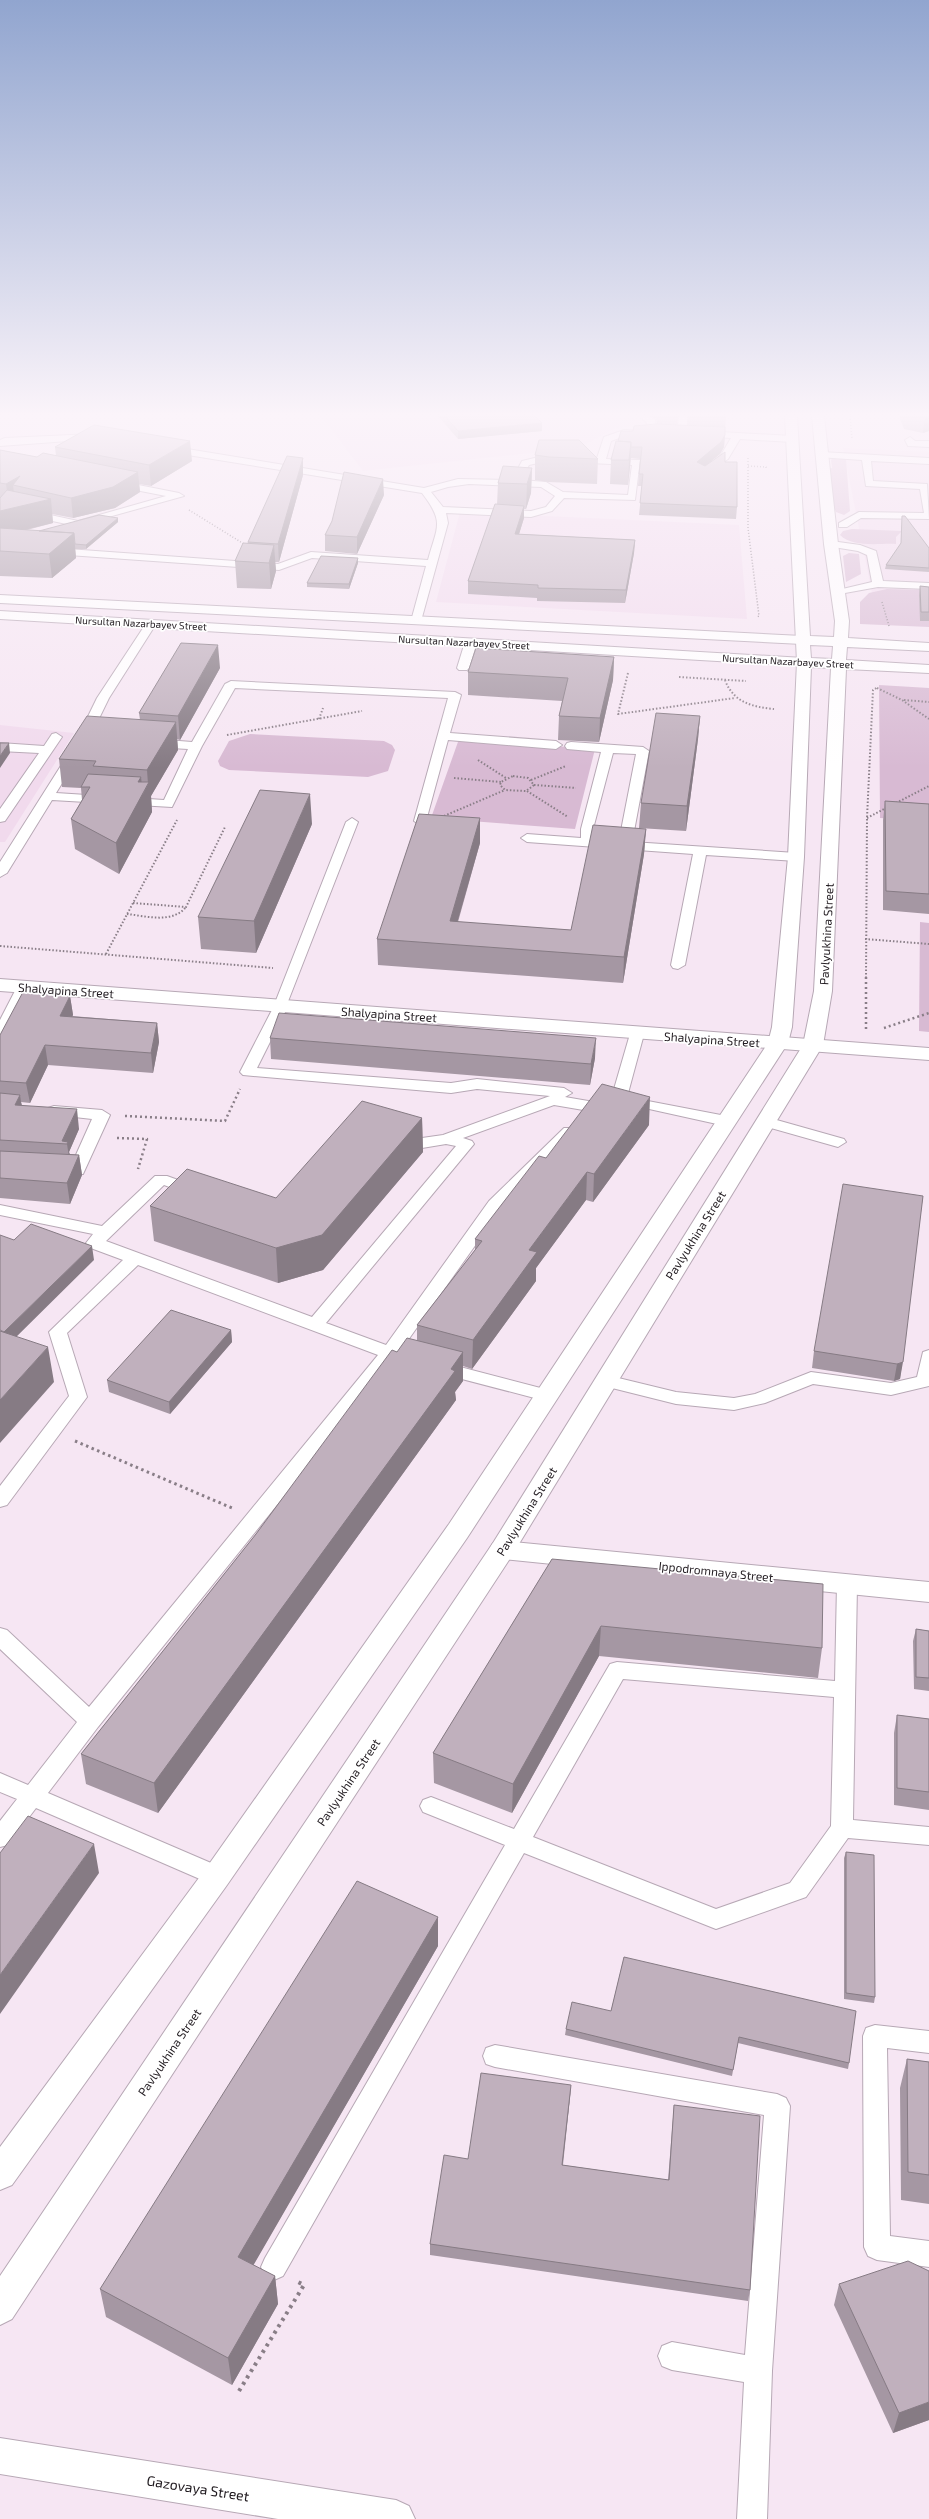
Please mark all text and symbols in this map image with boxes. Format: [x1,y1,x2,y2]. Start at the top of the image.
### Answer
street label: Nursultan Nazarbayev Street [75,614,207,632]
street label: Nursultan Nazarbayev Street [398,633,530,651]
street label: Nursultan Nazarbayev Street [722,652,854,670]
street label: Pavlyukhina Street [816,882,836,985]
street label: Shalyapina Street [18,980,115,1000]
street label: Shalyapina Street [341,1004,438,1024]
street label: Shalyapina Street [664,1029,761,1049]
street label: Pavlyukhina Street [662,1188,728,1282]
street label: Pavlyukhina Street [493,1464,559,1558]
street label: Ippodromnaya Street [658,1558,774,1584]
street label: Pavlyukhina Street [314,1735,383,1828]
street label: Pavlyukhina Street [135,2005,204,2098]
street label: Gazovaya Street [146,2472,250,2504]

